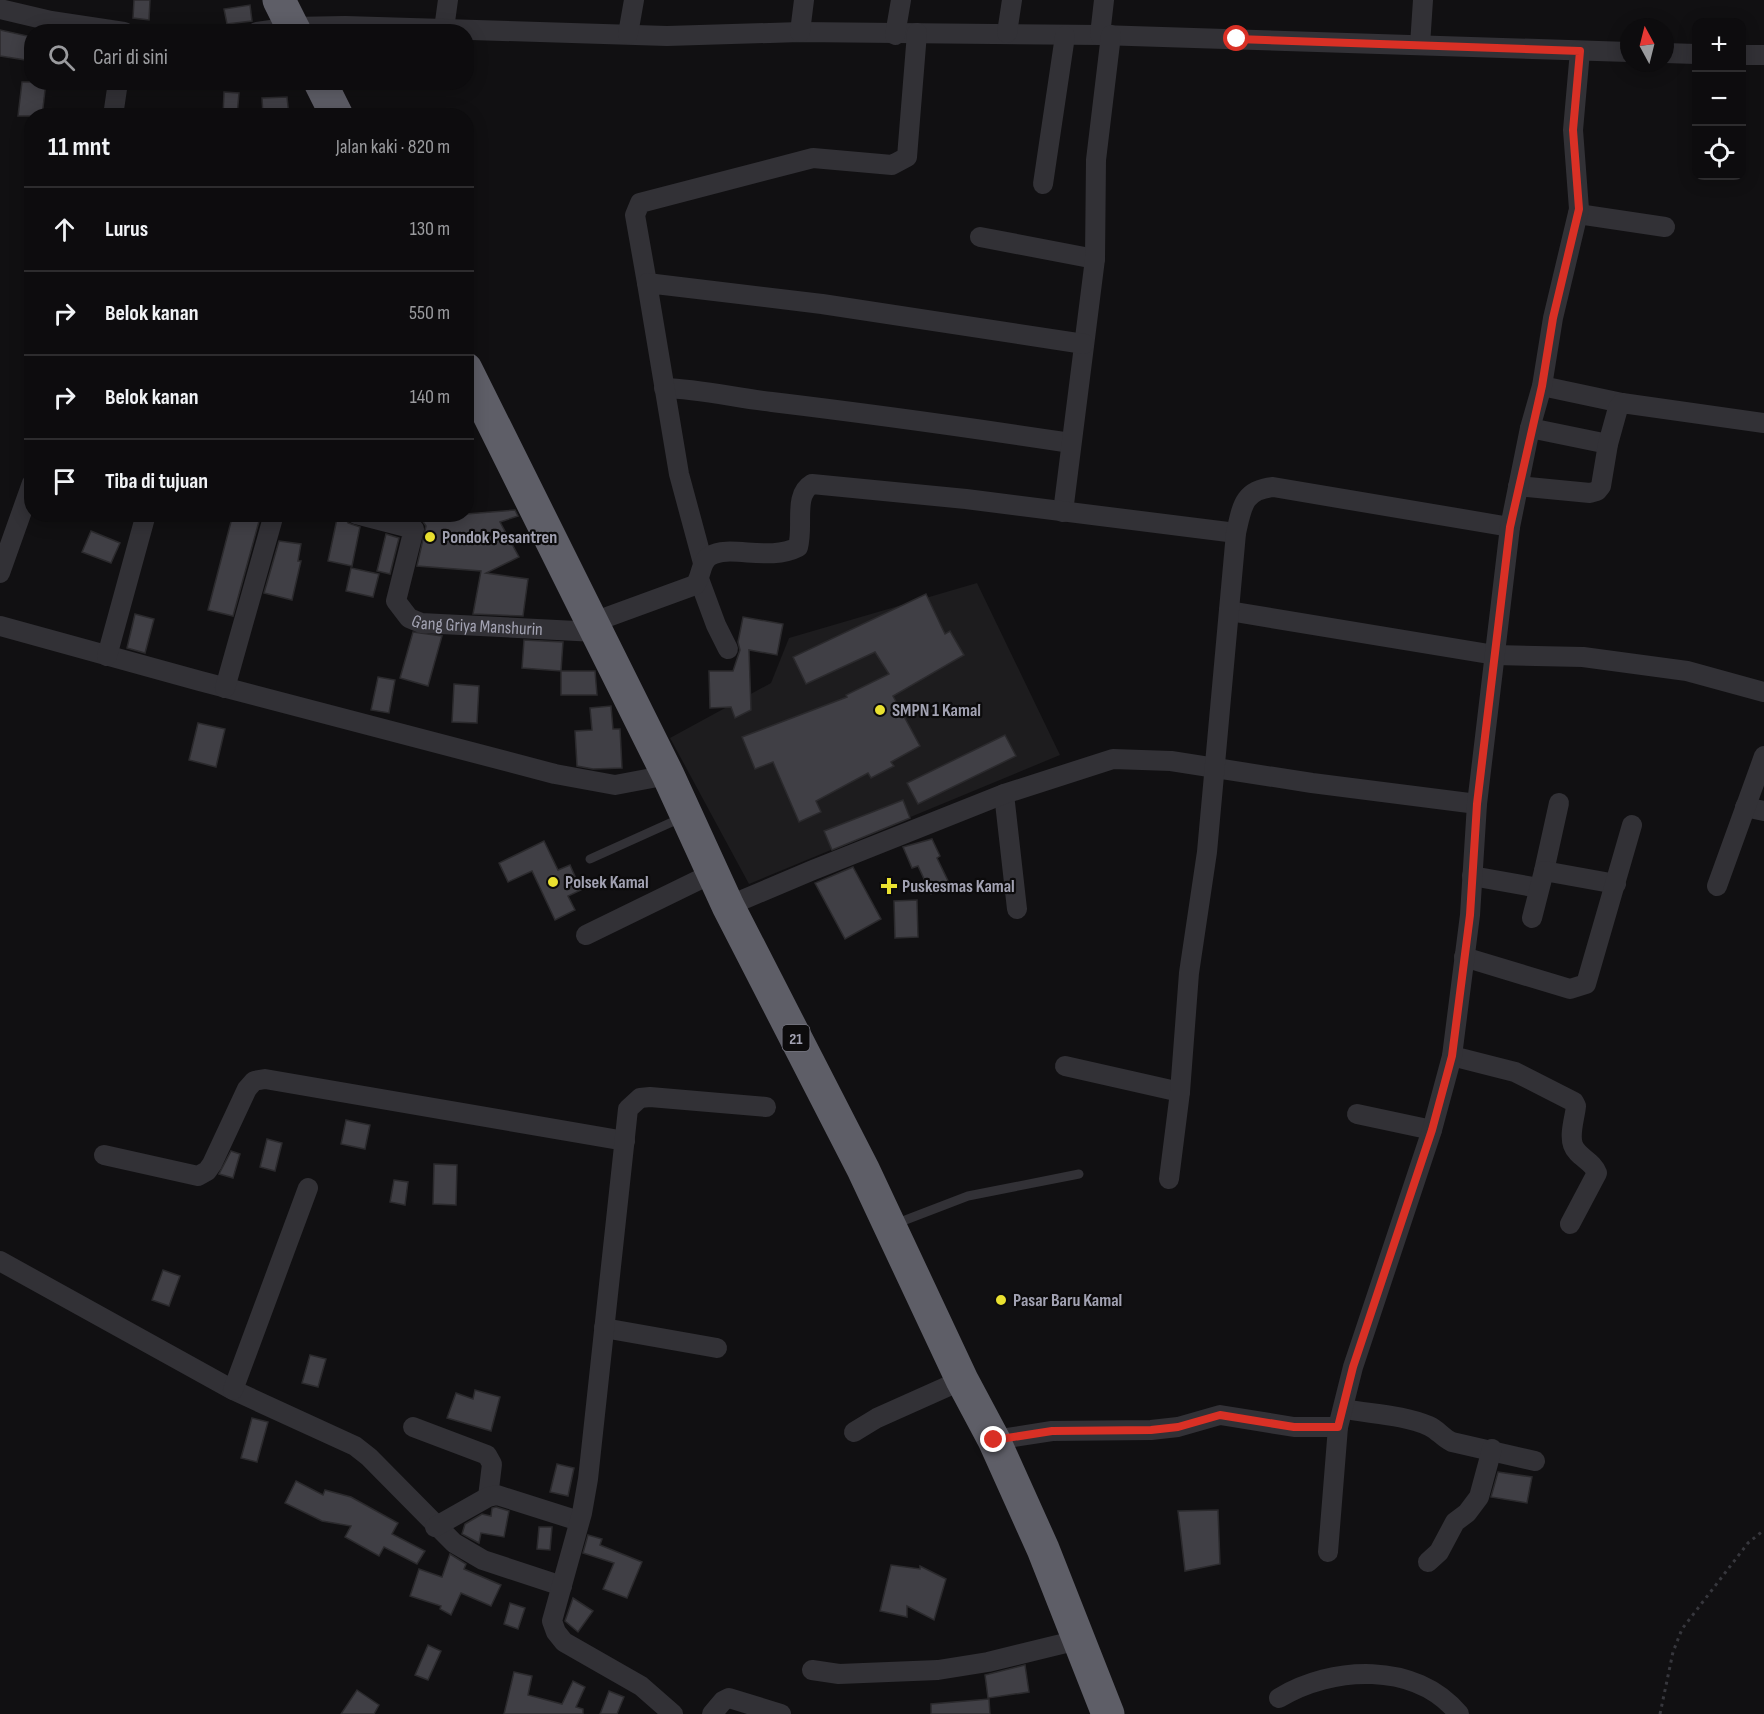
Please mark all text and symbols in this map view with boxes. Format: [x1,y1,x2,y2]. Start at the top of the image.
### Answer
north arrow [1620,18,1674,72]
map controls [1692,18,1746,180]
button: + [1692,18,1746,72]
search box [24,24,474,90]
route start [1223,25,1249,51]
icon: search [45,41,78,74]
text: Cari di sini [93,44,168,71]
button: − [1692,72,1746,126]
button: locate [1692,126,1746,180]
text: 11 mnt [48,132,110,163]
text: Jalan kaki · 820 m [336,135,450,159]
icon: ahead [48,213,81,246]
text: Lurus [105,216,148,243]
text: 130 m [410,217,450,241]
icon: right [48,297,81,330]
text: Belok kanan [105,300,198,327]
text: 550 m [409,301,450,325]
icon: right [48,381,81,414]
text: Belok kanan [105,384,198,411]
text: 140 m [410,385,450,409]
icon: arrive [48,465,81,498]
text: Tiba di tujuan [105,468,208,495]
place label: Pondok Pesantren [442,527,557,548]
marker: Pondok Pesantren [423,530,437,544]
street label: Gang Griya Manshurin [408,610,543,640]
place label: SMPN 1 Kamal [892,700,981,721]
marker: SMPN 1 Kamal [873,703,887,717]
place label: Polsek Kamal [565,872,649,893]
marker: Polsek Kamal [546,875,560,889]
place label: Puskesmas Kamal [902,876,1015,897]
marker: Puskesmas Kamal [880,877,898,895]
road number: 21 [782,1025,810,1051]
place label: Pasar Baru Kamal [1013,1290,1122,1311]
marker: Pasar Baru Kamal [994,1293,1008,1307]
route end [980,1426,1006,1452]

